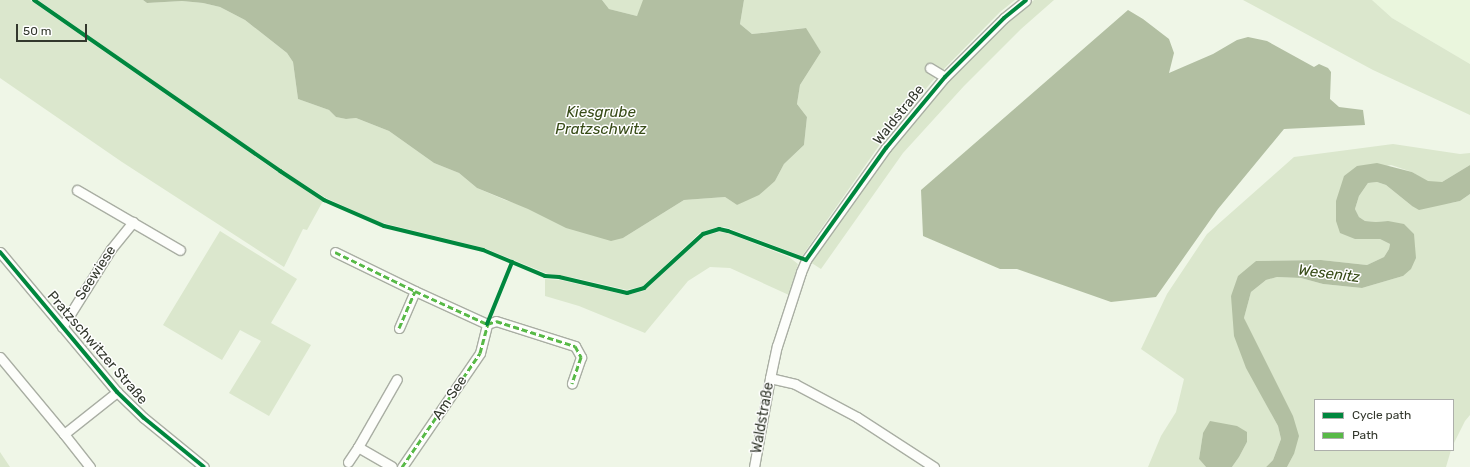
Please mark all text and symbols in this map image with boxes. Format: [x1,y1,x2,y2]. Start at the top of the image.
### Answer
scale bar [18,16,89,42]
text: 50 m [23,24,51,38]
street label: Waldstraße [870,82,928,148]
water label: Kiesgrube Pratzschwitz [555,103,647,138]
street label: Seewiese [72,243,120,303]
water label: Wesenitz [1297,261,1361,287]
street label: Pratzschwitzer Straße [43,288,151,408]
street label: Am See [429,373,471,423]
street label: Waldstraße [748,381,778,455]
legend [1314,399,1454,451]
text: Cycle path [1352,408,1411,422]
text: Path [1352,428,1378,442]

